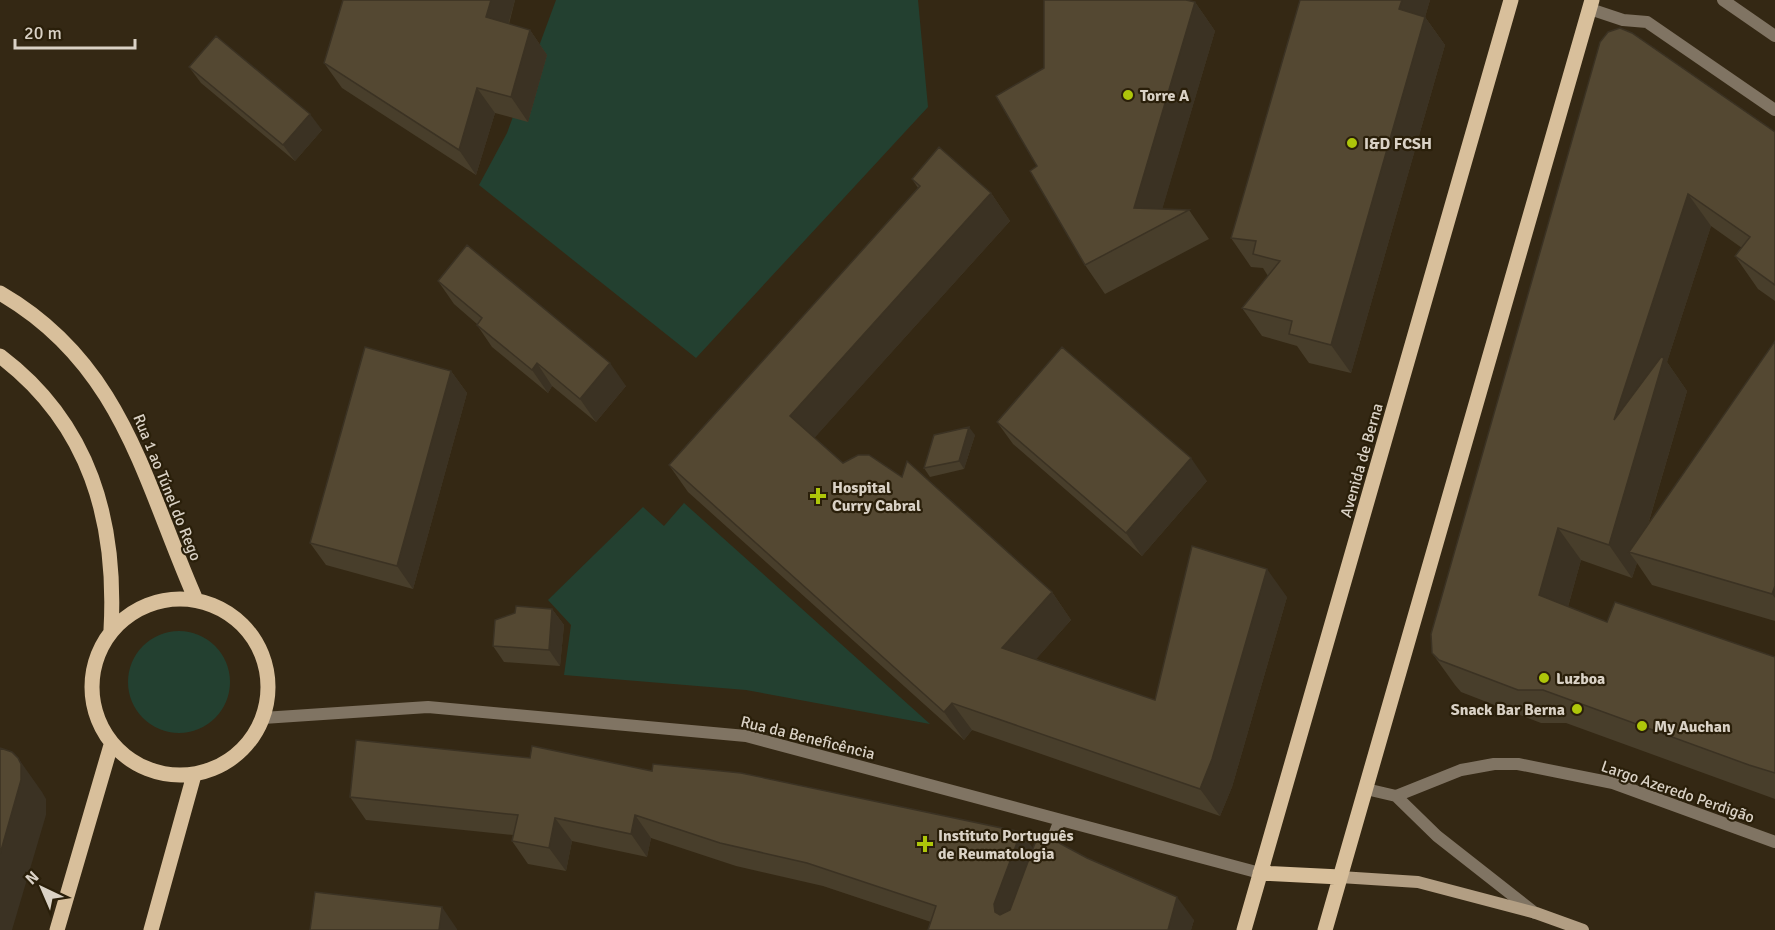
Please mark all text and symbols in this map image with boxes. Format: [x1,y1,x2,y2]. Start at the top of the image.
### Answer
scale bar [15,12,135,50]
text: 20 m [24,22,62,44]
place label: Torre A [1140,86,1190,106]
marker: Torre A [1121,88,1135,102]
place label: I&D FCSH [1364,134,1432,154]
marker: I&D FCSH [1345,136,1359,150]
street label: Avenida de Berna [1336,401,1388,520]
street label: Rua 1 ao Túnel do Rego [128,411,206,564]
place label: Hospital Curry Cabral [832,478,921,516]
marker: Hospital Curry Cabral [809,487,827,505]
place label: Luzboa [1556,669,1605,689]
marker: Luzboa [1537,671,1551,685]
place label: Snack Bar Berna [1451,700,1565,720]
marker: Snack Bar Berna [1570,702,1584,716]
street label: Rua da Beneficência [738,712,877,764]
place label: My Auchan [1654,717,1731,737]
marker: My Auchan [1635,719,1649,733]
street label: Largo Azeredo Perdigão [1598,756,1757,828]
place label: Instituto Português de Reumatologia [938,826,1074,864]
marker: Instituto Português de Reumatologia [916,835,934,853]
north arrow [12,858,72,918]
text: N [21,867,43,889]

